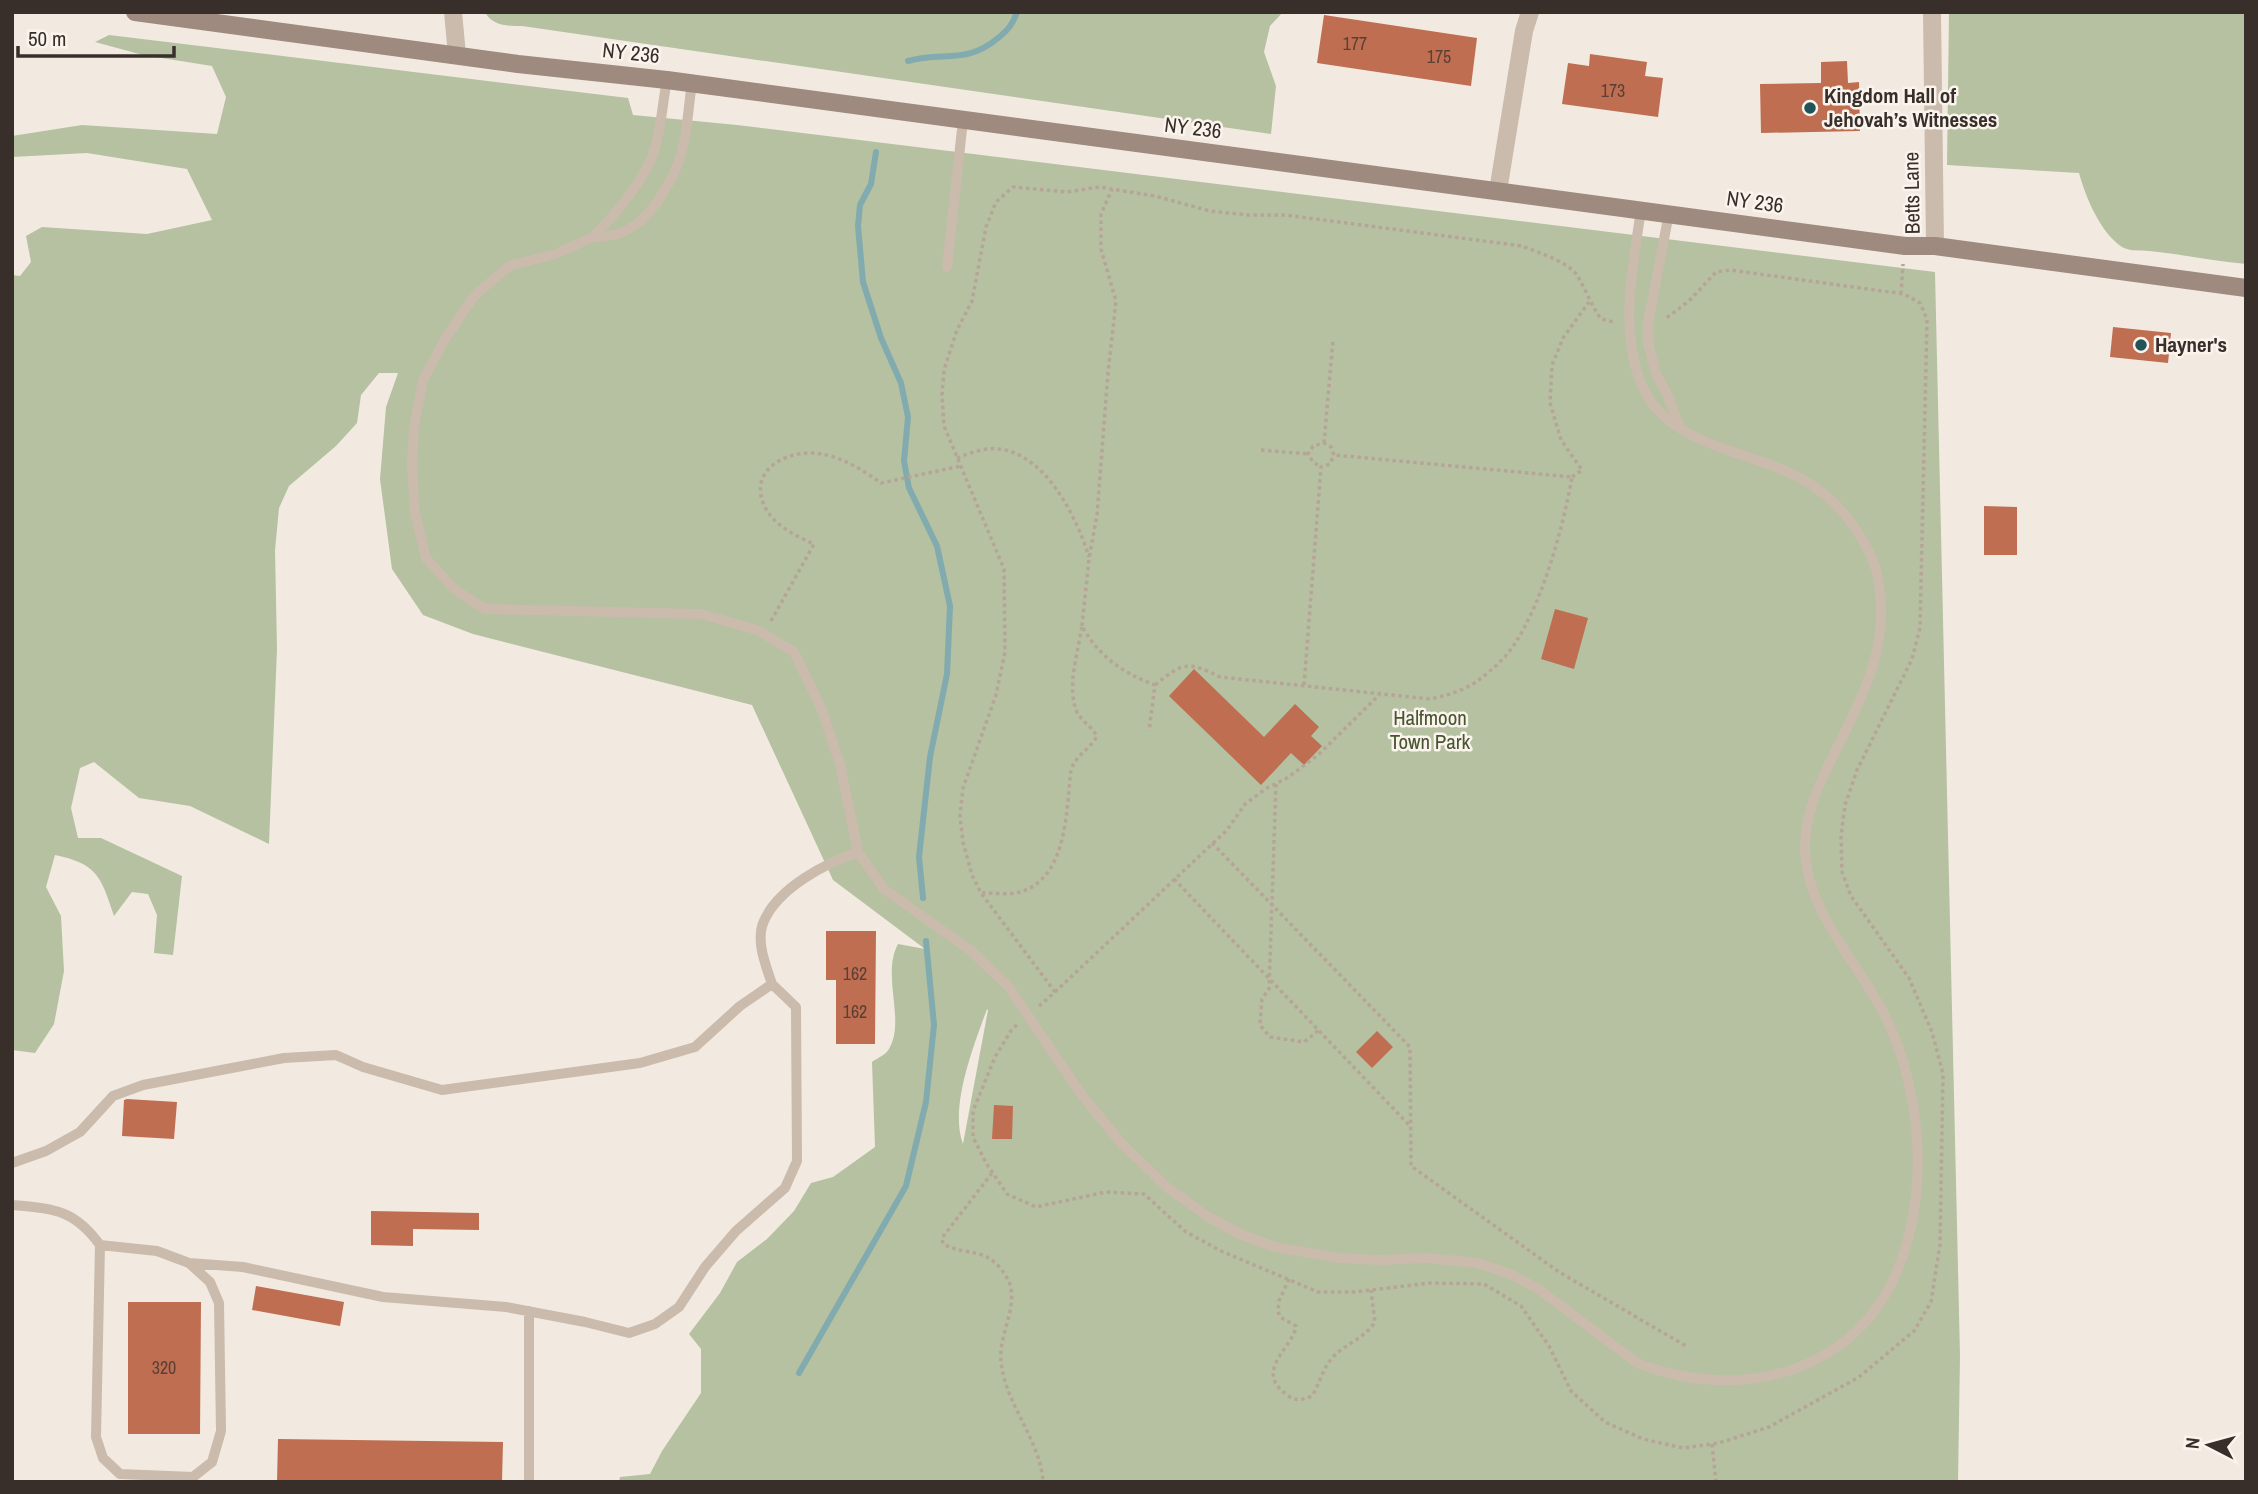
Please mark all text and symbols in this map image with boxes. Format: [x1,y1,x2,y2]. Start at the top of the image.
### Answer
scale bar [18,14,173,58]
text: 50 m [28,24,66,53]
house number: 177 [1343,31,1367,56]
street label: NY 236 [601,35,661,70]
house number: 175 [1427,44,1451,69]
house number: 173 [1601,78,1625,103]
place label: Kingdom Hall of Jehovah’s Witnesses [1824,81,1997,134]
marker: Kingdom Hall of Jehovah’s Witnesses [1802,100,1818,116]
street label: NY 236 [1163,110,1223,145]
street label: Betts Lane [1896,152,1927,234]
street label: NY 236 [1725,183,1785,220]
place label: Hayner's [2155,330,2227,359]
marker: Hayner's [2133,337,2149,353]
park label: Halfmoon Town Park [1390,703,1471,756]
house number: 162 [843,961,867,986]
house number: 162 [843,999,867,1024]
house number: 320 [152,1355,176,1380]
north arrow [2174,1410,2244,1480]
text: N [2179,1436,2206,1450]

